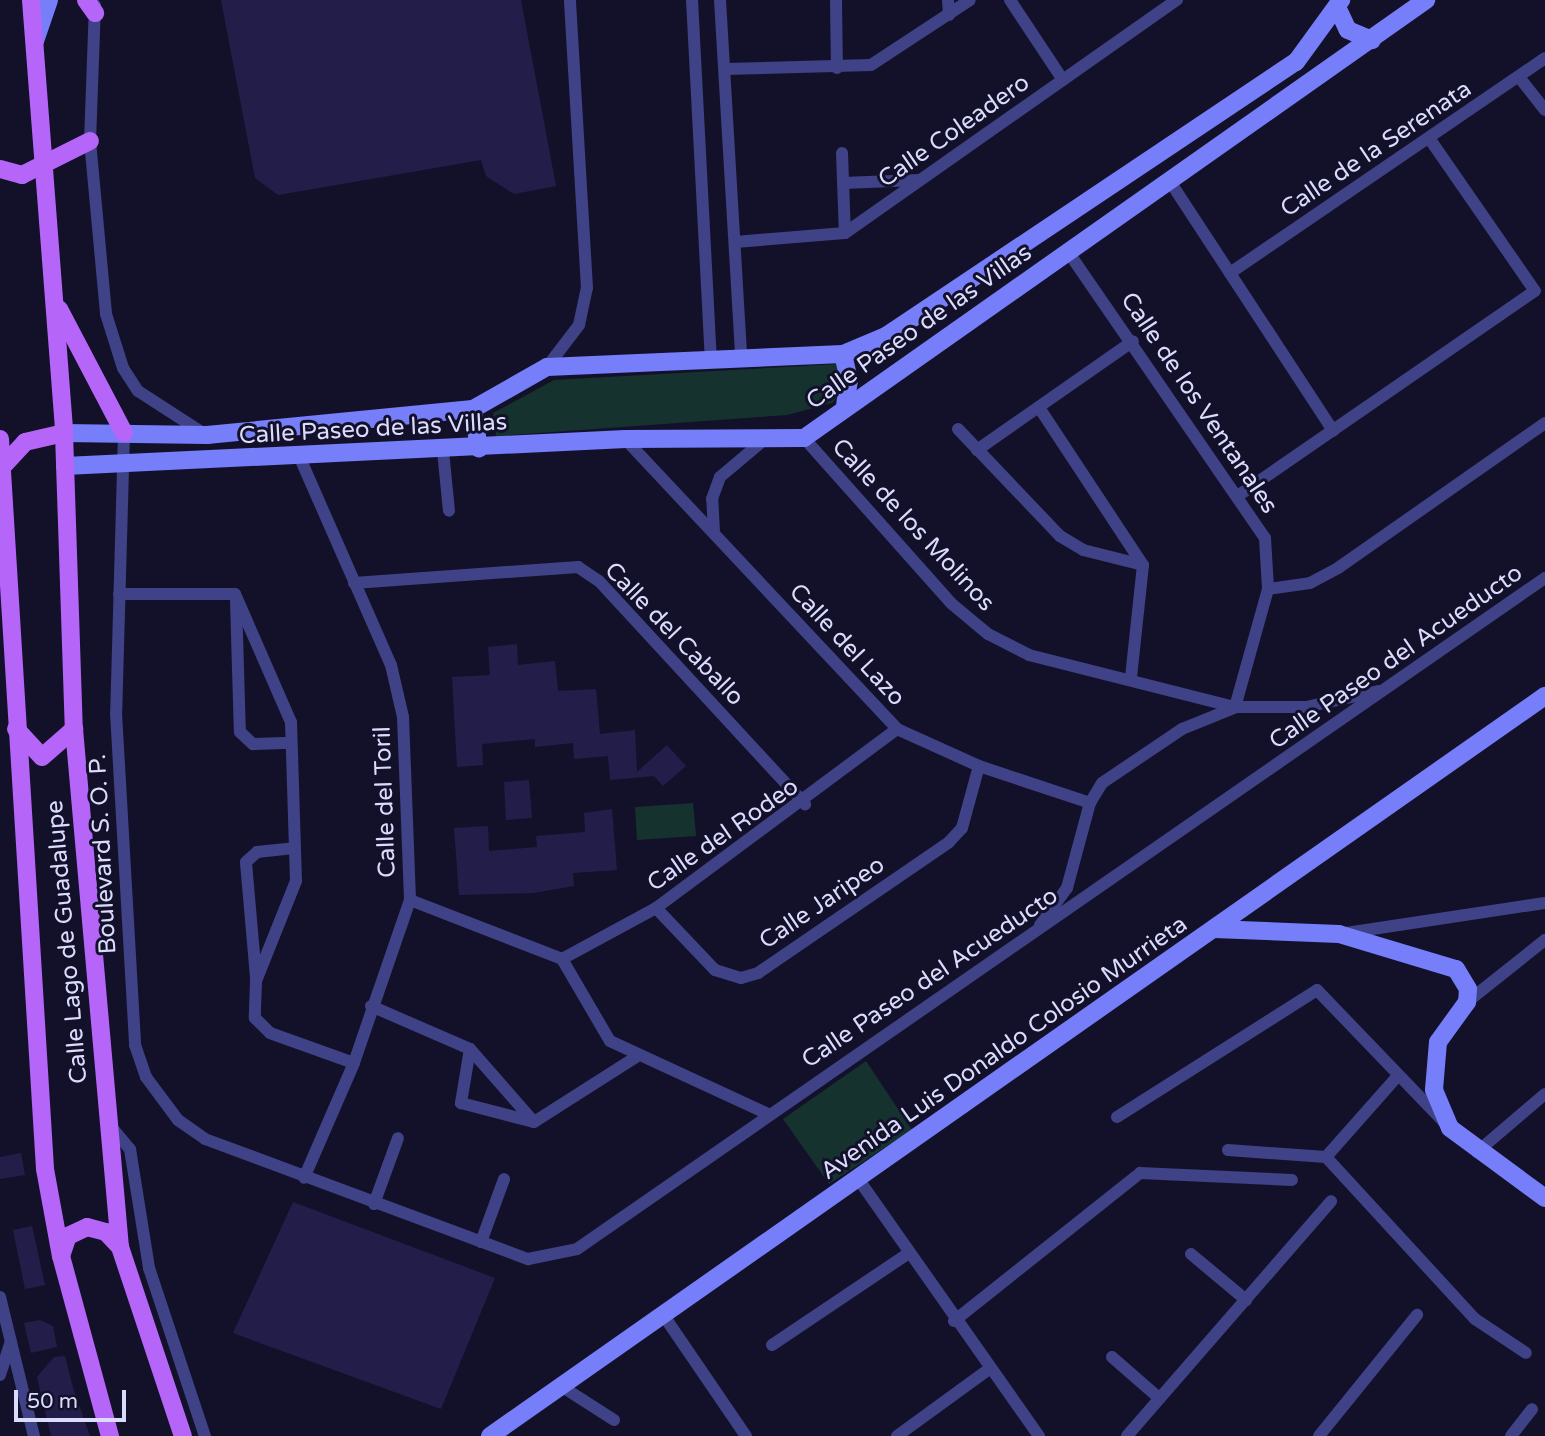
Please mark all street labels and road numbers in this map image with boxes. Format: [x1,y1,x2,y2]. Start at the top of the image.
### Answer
street label: Calle Coleadero [873,68,1035,194]
street label: Calle de la Serenata [1275,74,1477,224]
street label: Calle Paseo de las Villas [801,238,1037,416]
street label: Calle de los Ventanales [1114,287,1284,519]
street label: Calle Paseo de las Villas [238,408,508,450]
street label: Calle de los Molinos [826,433,1000,617]
street label: Calle del Caballo [598,556,750,712]
street label: Calle Paseo del Acueducto [1264,558,1528,756]
street label: Calle del Lazo [783,578,911,712]
street label: Calle del Toril [368,726,402,878]
street label: Boulevard S. O. P. [83,753,123,955]
street label: Calle del Rodeo [642,772,804,898]
street label: Calle Lago de Guadalupe [40,799,94,1085]
street label: Calle Jaripeo [754,850,890,956]
street label: Calle Paseo del Acueducto [797,881,1063,1075]
street label: Avenida Luis Donaldo Colosio Murrieta [815,910,1193,1186]

